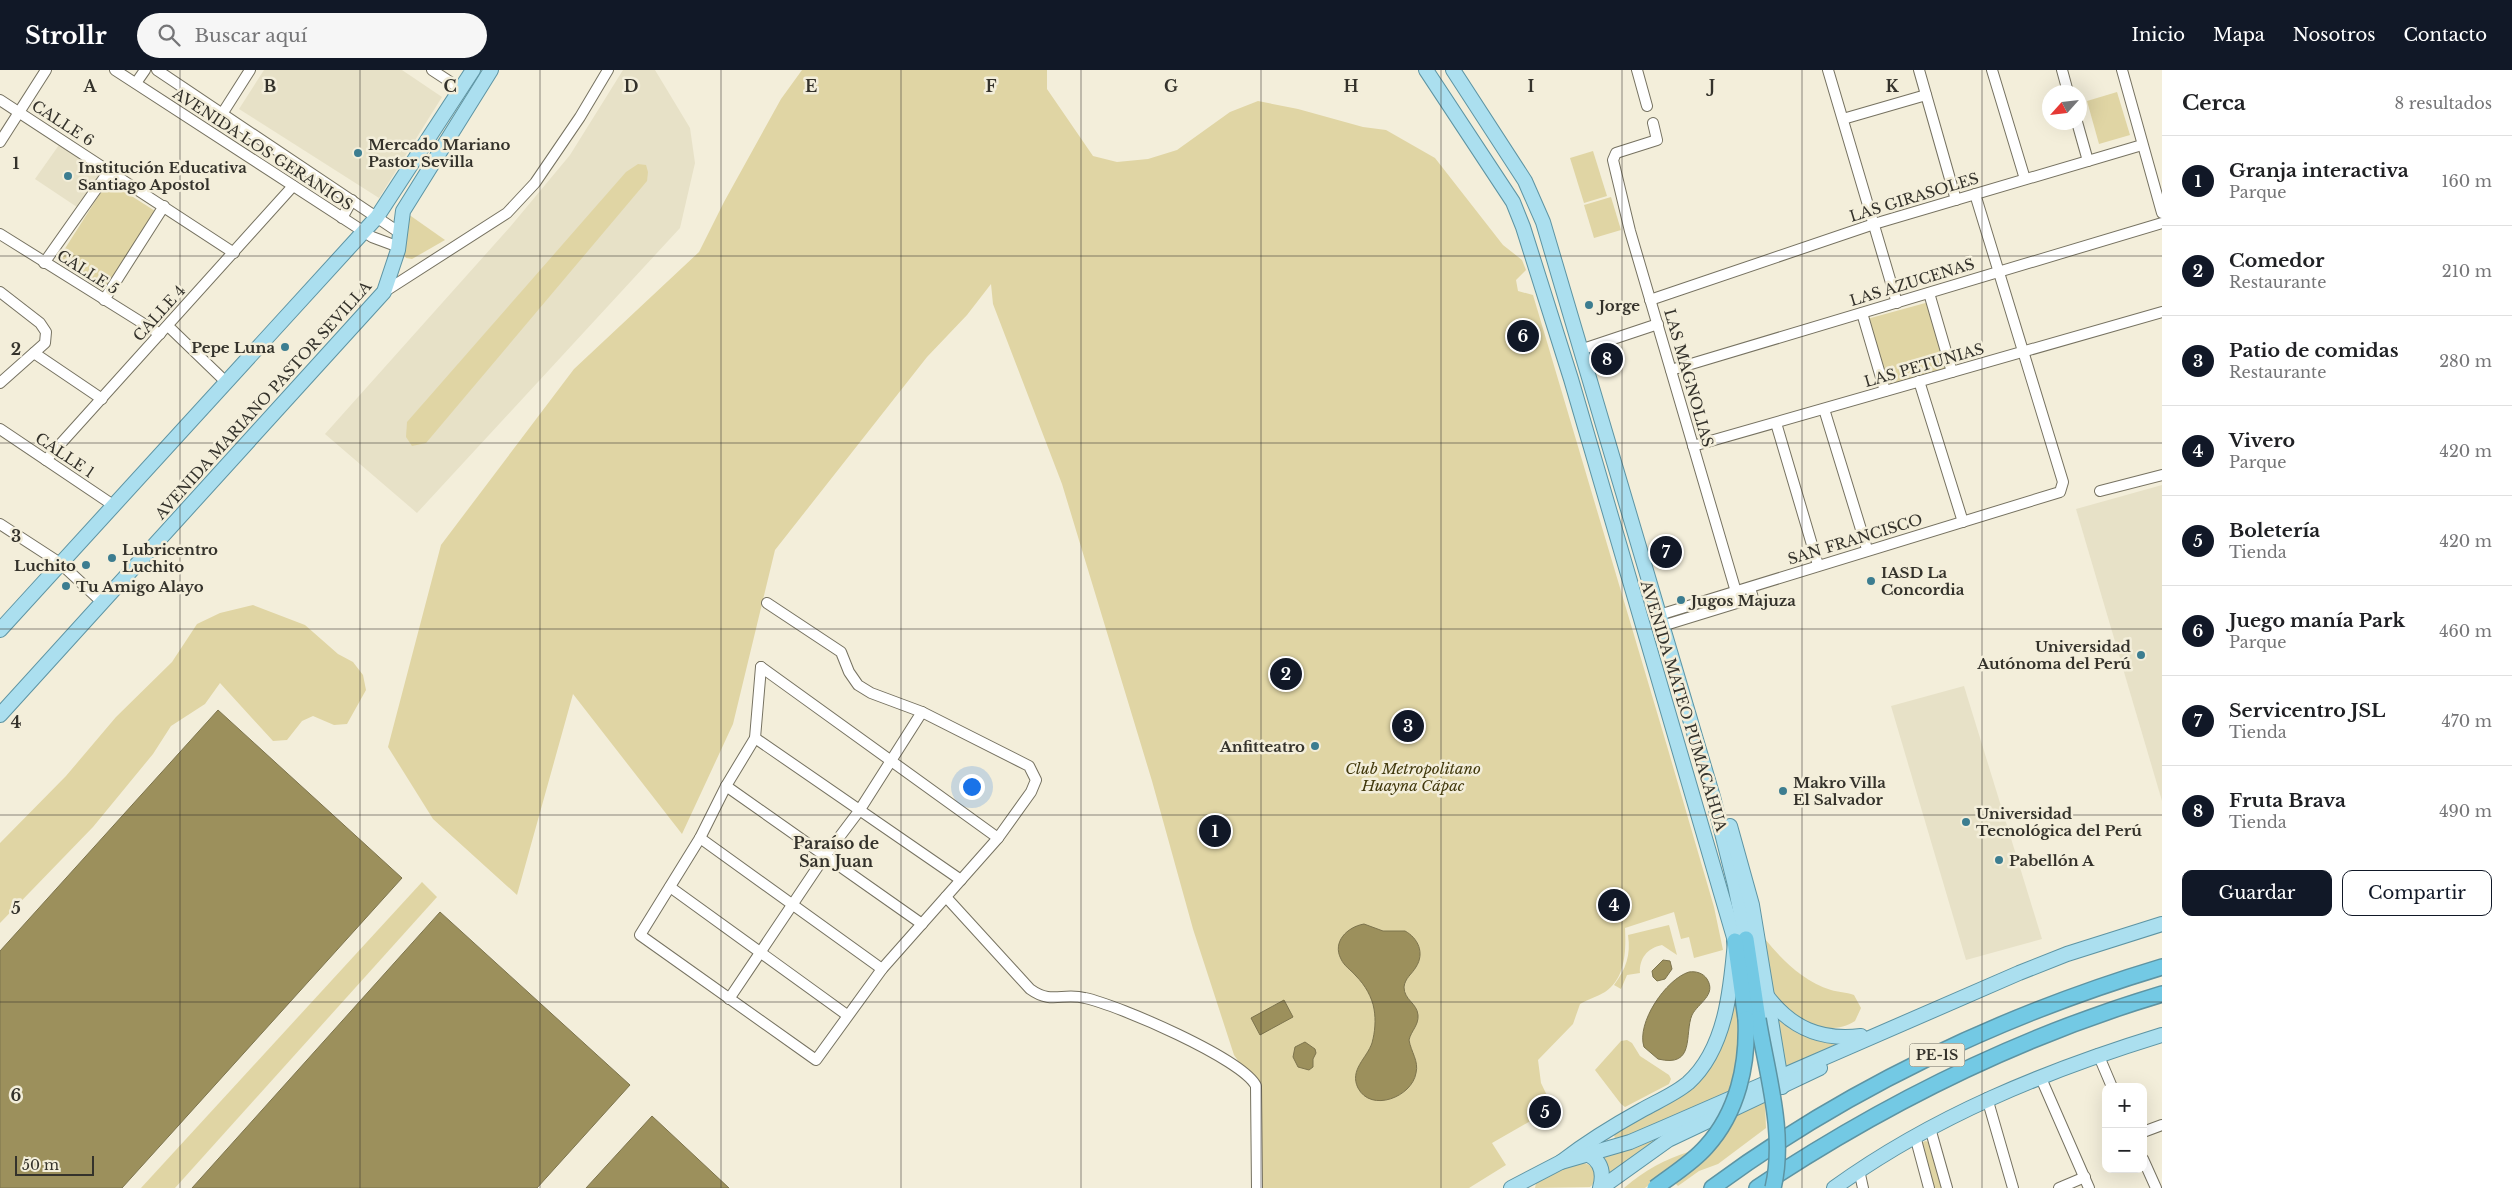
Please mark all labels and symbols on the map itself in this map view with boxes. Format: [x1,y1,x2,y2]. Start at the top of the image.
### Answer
text: A [83,76,98,96]
text: B [264,76,277,96]
text: C [443,76,457,96]
text: D [624,76,638,96]
text: E [805,76,817,96]
text: F [985,76,997,96]
text: G [1164,76,1178,96]
text: H [1343,76,1359,96]
text: I [1528,76,1535,96]
text: J [1706,76,1715,96]
text: K [1885,76,1899,96]
street label: AVENIDA LOS GERANIOS [169,83,357,214]
north arrow [2042,85,2087,130]
street label: CALLE 6 [28,96,98,150]
place label: Mercado Mariano Pastor Sevilla [368,135,511,171]
marker: Mercado Mariano Pastor Sevilla [352,147,364,159]
text: 1 [13,153,20,173]
place label: Institución Educativa Santiago Apostol [78,158,247,194]
street label: LAS GIRASOLES [1847,168,1981,226]
marker: Institución Educativa Santiago Apostol [62,170,74,182]
street label: CALLE 5 [54,246,122,298]
street label: LAS AZUCENAS [1847,254,1977,310]
street label: AVENIDA MARIANO PASTOR SEVILLA [150,277,376,524]
street label: CALLE 4 [129,281,189,345]
place label: Jorge [1596,296,1640,315]
marker: Jorge [1583,299,1595,311]
street label: LAS MAGNOLIAS [1660,307,1718,449]
pin: 6 [1507,317,1539,355]
place label: Pepe Luna [191,338,275,357]
text: 2 [11,339,21,359]
street label: LAS PETUNIAS [1862,339,1986,391]
pin: 8 [1591,340,1623,378]
marker: Pepe Luna [279,341,291,353]
street label: CALLE 1 [32,428,98,482]
street label: SAN FRANCISCO [1785,509,1925,569]
text: 3 [11,526,21,546]
pin: 7 [1650,533,1682,571]
place label: Lubricentro Luchito [122,540,218,576]
marker: Lubricentro Luchito [106,552,118,564]
place label: Luchito [14,556,76,575]
marker: Luchito [80,559,92,571]
place label: IASD La Concordia [1881,563,1965,599]
marker: IASD La Concordia [1865,575,1877,587]
place label: Tu Amigo Alayo [76,577,204,596]
street label: AVENIDA MATEO PUMACAHUA [1636,577,1731,834]
marker: Tu Amigo Alayo [60,580,72,592]
place label: Jugos Majuza [1688,591,1796,610]
marker: Jugos Majuza [1675,594,1687,606]
place label: Universidad Autónoma del Perú [1976,637,2132,673]
marker: Universidad Autónoma del Perú [2135,649,2147,661]
pin: 2 [1270,655,1302,693]
pin: 3 [1392,707,1424,745]
text: 4 [11,712,21,732]
place label: Anfitteatro [1219,737,1305,756]
marker: Anfitteatro [1309,740,1321,752]
park label: Club Metropolitano Huayna Cápac [1345,759,1481,795]
place label: Makro Villa El Salvador [1793,773,1886,809]
your location [959,774,985,800]
marker: Makro Villa El Salvador [1777,785,1789,797]
place label: Universidad Tecnológica del Perú [1976,804,2142,840]
pin: 1 [1199,812,1231,850]
marker: Universidad Tecnológica del Perú [1960,816,1972,828]
district label: Paraíso de San Juan [793,833,879,871]
place label: Pabellón A [2009,851,2095,870]
marker: Pabellón A [1993,854,2005,866]
pin: 4 [1598,886,1630,924]
text: 5 [11,898,21,918]
road number: PE-1S [1910,1044,1964,1066]
text: 6 [11,1085,22,1105]
pin: 5 [1529,1093,1561,1131]
scale bar [15,1153,94,1176]

